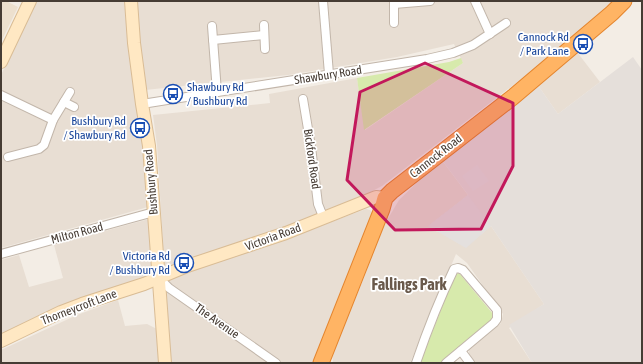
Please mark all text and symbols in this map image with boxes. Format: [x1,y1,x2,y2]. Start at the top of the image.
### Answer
place label: Cannock Rd / Park Lane [518,30,569,58]
bus stop icon: Cannock Rd / Park Lane [572,33,594,55]
street label: Shawbury Road [293,63,363,87]
place label: Shawbury Rd / Bushbury Rd [187,80,248,108]
bus stop icon: Shawbury Rd / Bushbury Rd [162,83,184,105]
place label: Bushbury Rd / Shawbury Rd [63,114,126,142]
bus stop icon: Bushbury Rd / Shawbury Rd [129,117,151,139]
street label: Bickford Road [301,128,323,190]
street label: Cannock Road [407,131,465,181]
street label: Bushbury Road [141,148,161,216]
street label: Milton Road [49,219,105,247]
street label: Victoria Road [243,220,303,254]
place label: Victoria Rd / Bushbury Rd [109,249,170,277]
bus stop icon: Victoria Rd / Bushbury Rd [173,252,195,274]
district label: Fallings Park [372,275,447,293]
street label: Thorneycroft Lane [39,286,119,328]
street label: The Avenue [192,301,242,341]

